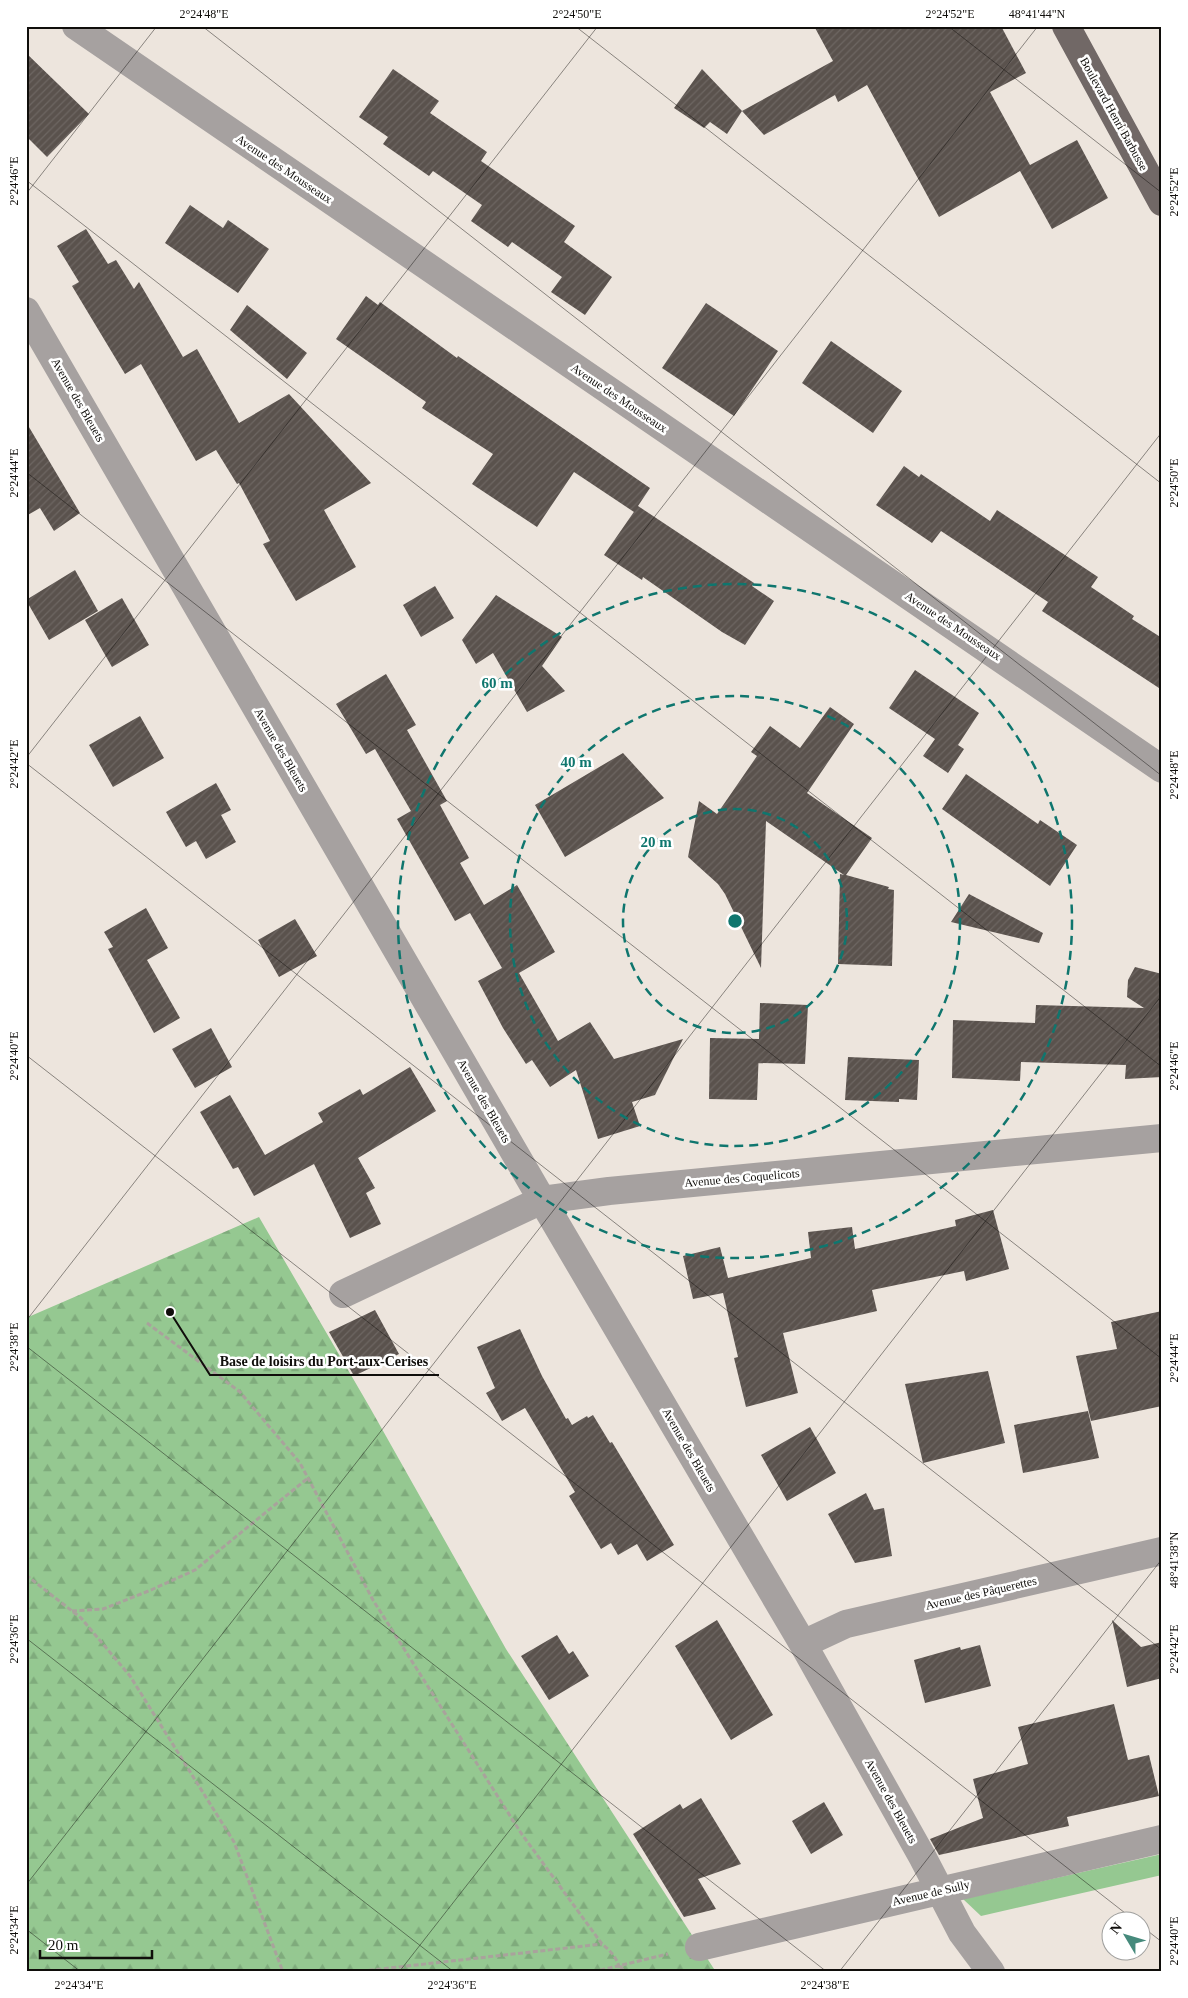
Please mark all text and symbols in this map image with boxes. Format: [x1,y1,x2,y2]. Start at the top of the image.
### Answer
text: 2°24'48"E [179,7,229,21]
text: 2°24'50"E [552,7,602,21]
text: 2°24'52"E [925,7,975,21]
text: 48°41'44"N [1009,7,1066,21]
street label: Boulevard Henri Barbusse [1077,55,1151,173]
street label: Avenue des Mousseaux [233,132,335,206]
text: 2°24'46"E [7,156,21,206]
text: 2°24'52"E [1167,167,1181,217]
street label: Avenue des Bleuets [48,356,108,445]
street label: Avenue des Mousseaux [568,361,670,435]
text: 2°24'44"E [7,448,21,498]
text: 2°24'50"E [1167,458,1181,508]
street label: Avenue des Mousseaux [902,589,1004,663]
text: 60 m [481,675,513,691]
street label: Avenue des Bleuets [251,706,311,795]
text: 2°24'42"E [7,739,21,789]
text: 2°24'48"E [1167,750,1181,800]
text: 40 m [560,754,592,770]
text: 20 m [640,834,672,850]
centre of rings [726,912,744,930]
text: 2°24'40"E [7,1031,21,1081]
text: 2°24'46"E [1167,1041,1181,1091]
street label: Avenue des Bleuets [454,1057,514,1146]
street label: Avenue des Coquelicots [684,1166,801,1190]
text: 2°24'38"E [7,1322,21,1372]
text: 2°24'44"E [1167,1333,1181,1383]
callout: Base de loisirs du Port-aux-Cerises [210,1346,439,1375]
text: Base de loisirs du Port-aux-Cerises [220,1354,429,1369]
street label: Avenue des Bleuets [659,1406,719,1495]
text: 48°41'38"N [1167,1531,1181,1588]
street label: Avenue des Pâquerettes [924,1573,1038,1613]
text: 2°24'36"E [7,1614,21,1664]
text: 2°24'42"E [1167,1624,1181,1674]
street label: Avenue des Bleuets [862,1756,920,1846]
street label: Avenue de Sully [891,1877,971,1909]
text: 2°24'34"E [7,1905,21,1955]
north arrow [1100,1910,1150,1960]
text: 2°24'40"E [1167,1916,1181,1966]
text: N [1107,1920,1125,1937]
scale bar [40,1928,152,1960]
text: 20 m [48,1937,79,1953]
text: 2°24'34"E [54,1978,104,1992]
text: 2°24'36"E [427,1978,477,1992]
text: 2°24'38"E [800,1978,850,1992]

